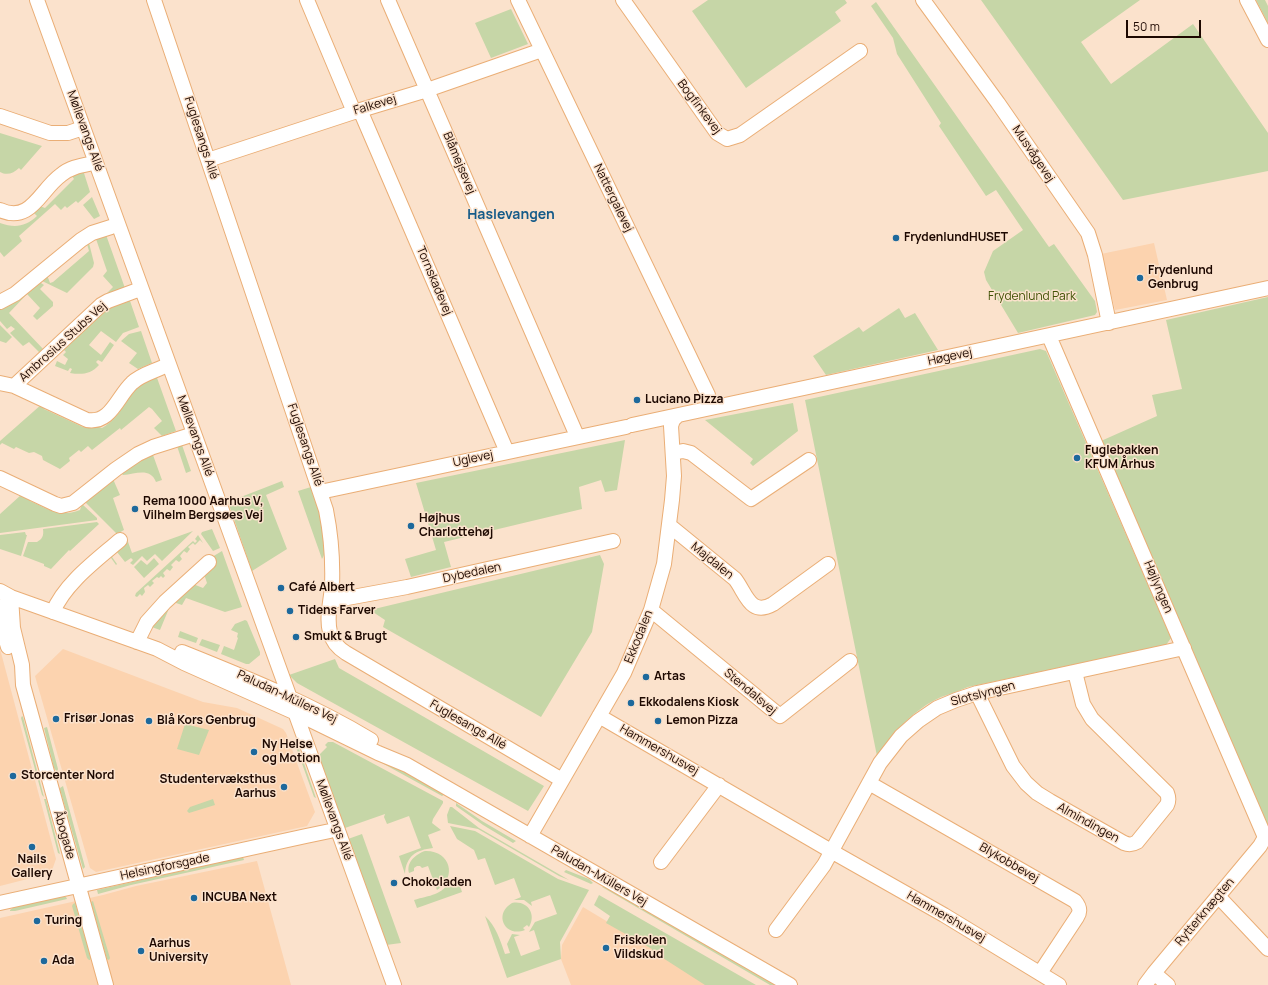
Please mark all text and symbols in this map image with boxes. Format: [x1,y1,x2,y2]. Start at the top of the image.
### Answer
scale bar [1128,12,1203,38]
text: 50 m [1133,18,1160,35]
street label: Bogfinkevej [674,77,724,137]
street label: Møllevangs Allé [64,89,106,173]
street label: Falkevej [352,92,398,118]
street label: Fuglesangs Allé [181,95,221,181]
street label: Musvågevej [1009,123,1057,185]
street label: Blåmejsevej [439,130,479,196]
street label: Nattergalevej [590,162,636,234]
district label: Haslevangen [467,207,555,223]
place label: FrydenlundHUSET [904,231,1008,245]
marker: FrydenlundHUSET [891,233,901,243]
street label: Tornskadevej [413,244,455,318]
place label: Frydenlund Genbrug [1148,264,1213,292]
marker: Frydenlund Genbrug [1135,273,1145,283]
park label: Frydenlund Park [988,290,1076,304]
street label: Ambrosius Stubs Vej [16,299,110,385]
street label: Høgevej [926,345,974,369]
place label: Luciano Pizza [645,393,724,407]
street label: Møllevangs Allé [174,394,216,478]
marker: Luciano Pizza [632,395,642,405]
street label: Fuglesangs Allé [284,402,326,488]
place label: Fuglebakken KFUM Århus [1085,444,1158,472]
street label: Uglevej [451,448,495,470]
marker: Fuglebakken KFUM Århus [1072,453,1082,463]
place label: Rema 1000 Aarhus V, Vilhelm Bergsøes Vej [143,495,264,523]
marker: Rema 1000 Aarhus V, Vilhelm Bergsøes Vej [130,504,140,514]
place label: Højhus Charlottehøj [419,512,493,540]
marker: Højhus Charlottehøj [406,521,416,531]
street label: Majdalen [688,540,736,582]
street label: Højlyngen [1141,559,1175,615]
street label: Dybedalen [442,560,502,586]
place label: Café Albert [289,581,355,595]
marker: Café Albert [276,583,286,593]
place label: Tidens Farver [298,604,376,618]
marker: Tidens Farver [285,606,295,616]
street label: Ekkodalen [622,608,656,666]
place label: Smukt & Brugt [304,630,387,644]
marker: Smukt & Brugt [291,632,301,642]
street label: Stendalsvej [721,666,779,718]
street label: Paludan-Müllers Vej [235,668,339,726]
place label: Artas [654,670,685,684]
marker: Artas [641,672,651,682]
street label: Slotslyngen [949,679,1017,709]
place label: Ekkodalens Kiosk [639,696,739,710]
street label: Fuglesangs Allé [427,697,509,753]
marker: Ekkodalens Kiosk [626,698,636,708]
place label: Frisør Jonas [64,712,134,726]
marker: Frisør Jonas [51,714,61,724]
place label: Blå Kors Genbrug [157,714,256,728]
place label: Lemon Pizza [666,714,738,728]
marker: Blå Kors Genbrug [144,716,154,726]
marker: Lemon Pizza [653,716,663,726]
street label: Hammershusvej [617,722,701,778]
place label: Ny Helse og Motion [262,738,320,766]
marker: Ny Helse og Motion [249,747,259,757]
place label: Storcenter Nord [21,769,114,783]
marker: Storcenter Nord [8,771,18,781]
place label: Studentervæksthus Aarhus [160,773,276,801]
street label: Møllevangs Allé [313,778,355,862]
marker: Studentervæksthus Aarhus [279,782,289,792]
street label: Almindingen [1055,800,1121,846]
street label: Åbogade [50,809,78,861]
street label: Blykobbevej [977,840,1041,886]
marker: Nails Gallery [27,842,37,852]
street label: Paludan-Müllers Vej [548,843,650,909]
street label: Helsingforsgade [119,851,211,883]
place label: Nails Gallery [12,853,52,881]
street label: Rytterknægten [1172,875,1238,949]
place label: Chokoladen [402,876,472,890]
marker: Chokoladen [389,878,399,888]
street label: Hammershusvej [904,889,988,945]
place label: INCUBA Next [202,891,277,905]
marker: INCUBA Next [189,893,199,903]
place label: Turing [45,914,82,928]
marker: Turing [32,916,42,926]
place label: Friskolen Vildskud [614,934,667,962]
place label: Aarhus University [149,937,208,965]
marker: Friskolen Vildskud [601,943,611,953]
marker: Aarhus University [136,946,146,956]
place label: Ada [52,954,74,968]
marker: Ada [39,956,49,966]

